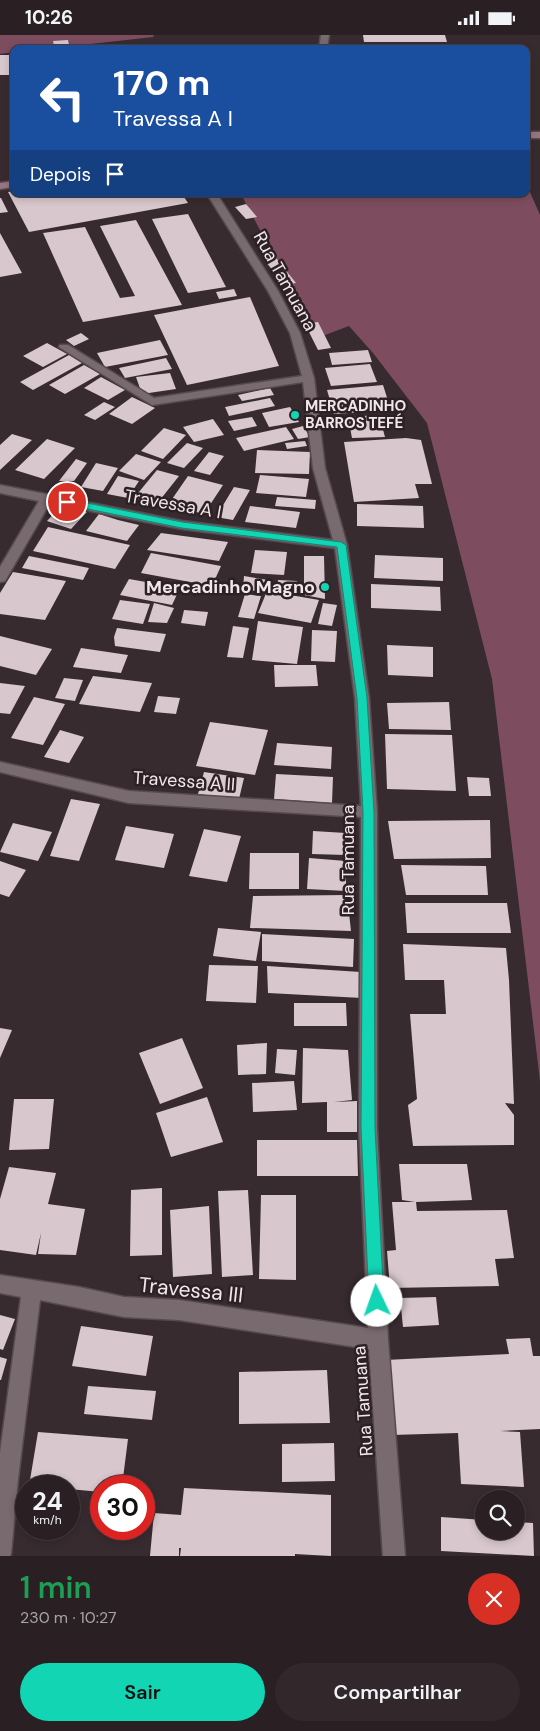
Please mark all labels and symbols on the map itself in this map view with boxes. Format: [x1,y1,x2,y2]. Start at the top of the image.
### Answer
street label: Rua Tamuana [248,227,322,335]
place label: MERCADINHO BARROS TEFÉ [305,396,406,433]
marker: MERCADINHO BARROS TEFÉ [289,409,301,421]
pin [46,481,88,523]
street label: Travessa A I [123,484,223,524]
place label: Mercadinho Magno [146,575,315,599]
marker: Mercadinho Magno [319,581,331,593]
street label: Travessa A II [132,765,236,797]
street label: Rua Tamuana [336,805,360,915]
street label: Travessa III [137,1271,245,1309]
position arrow [350,1274,402,1326]
street label: Rua Tamuana [347,1345,379,1457]
speed limit sign: 30 [90,1475,155,1540]

